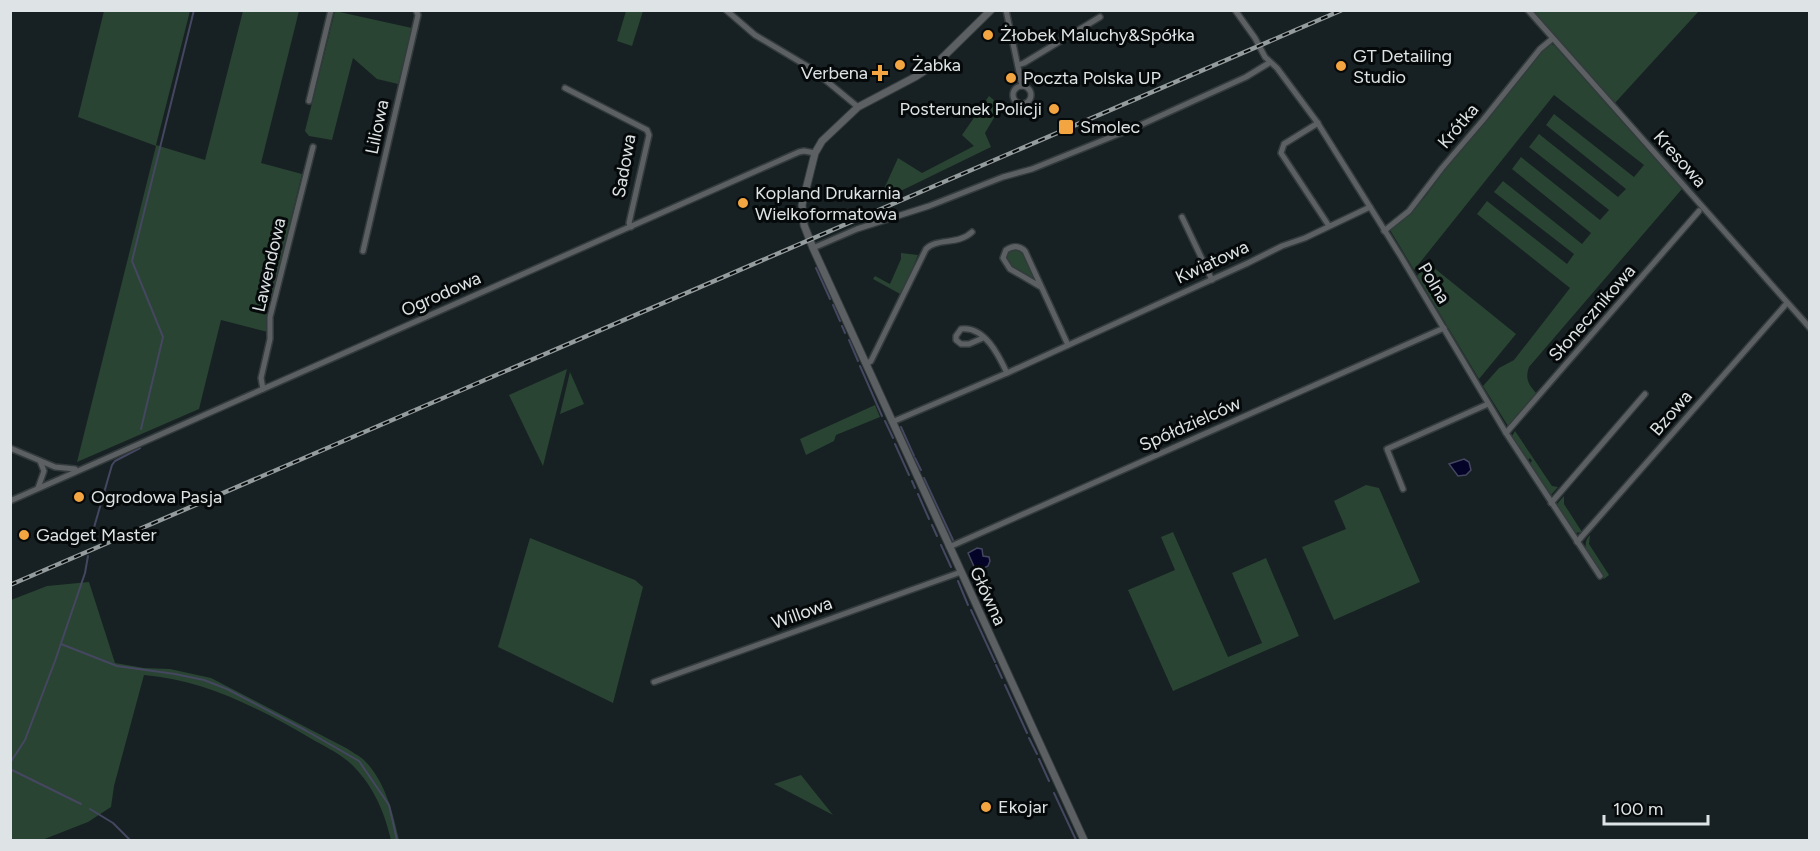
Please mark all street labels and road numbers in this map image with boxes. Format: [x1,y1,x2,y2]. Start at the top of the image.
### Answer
street label: Liliowa [361,98,393,156]
street label: Krótka [1433,99,1483,153]
street label: Kresowa [1649,126,1711,192]
street label: Sadowa [608,133,640,199]
street label: Lawendowa [247,216,291,314]
street label: Kwiatowa [1172,235,1252,289]
street label: Polna [1413,259,1455,307]
street label: Słonecznikowa [1544,260,1640,366]
street label: Ogrodowa [398,267,484,321]
street label: Bzowa [1645,386,1697,440]
street label: Spółdzielców [1136,392,1244,456]
street label: Główna [965,563,1011,629]
street label: Willowa [769,592,835,634]

